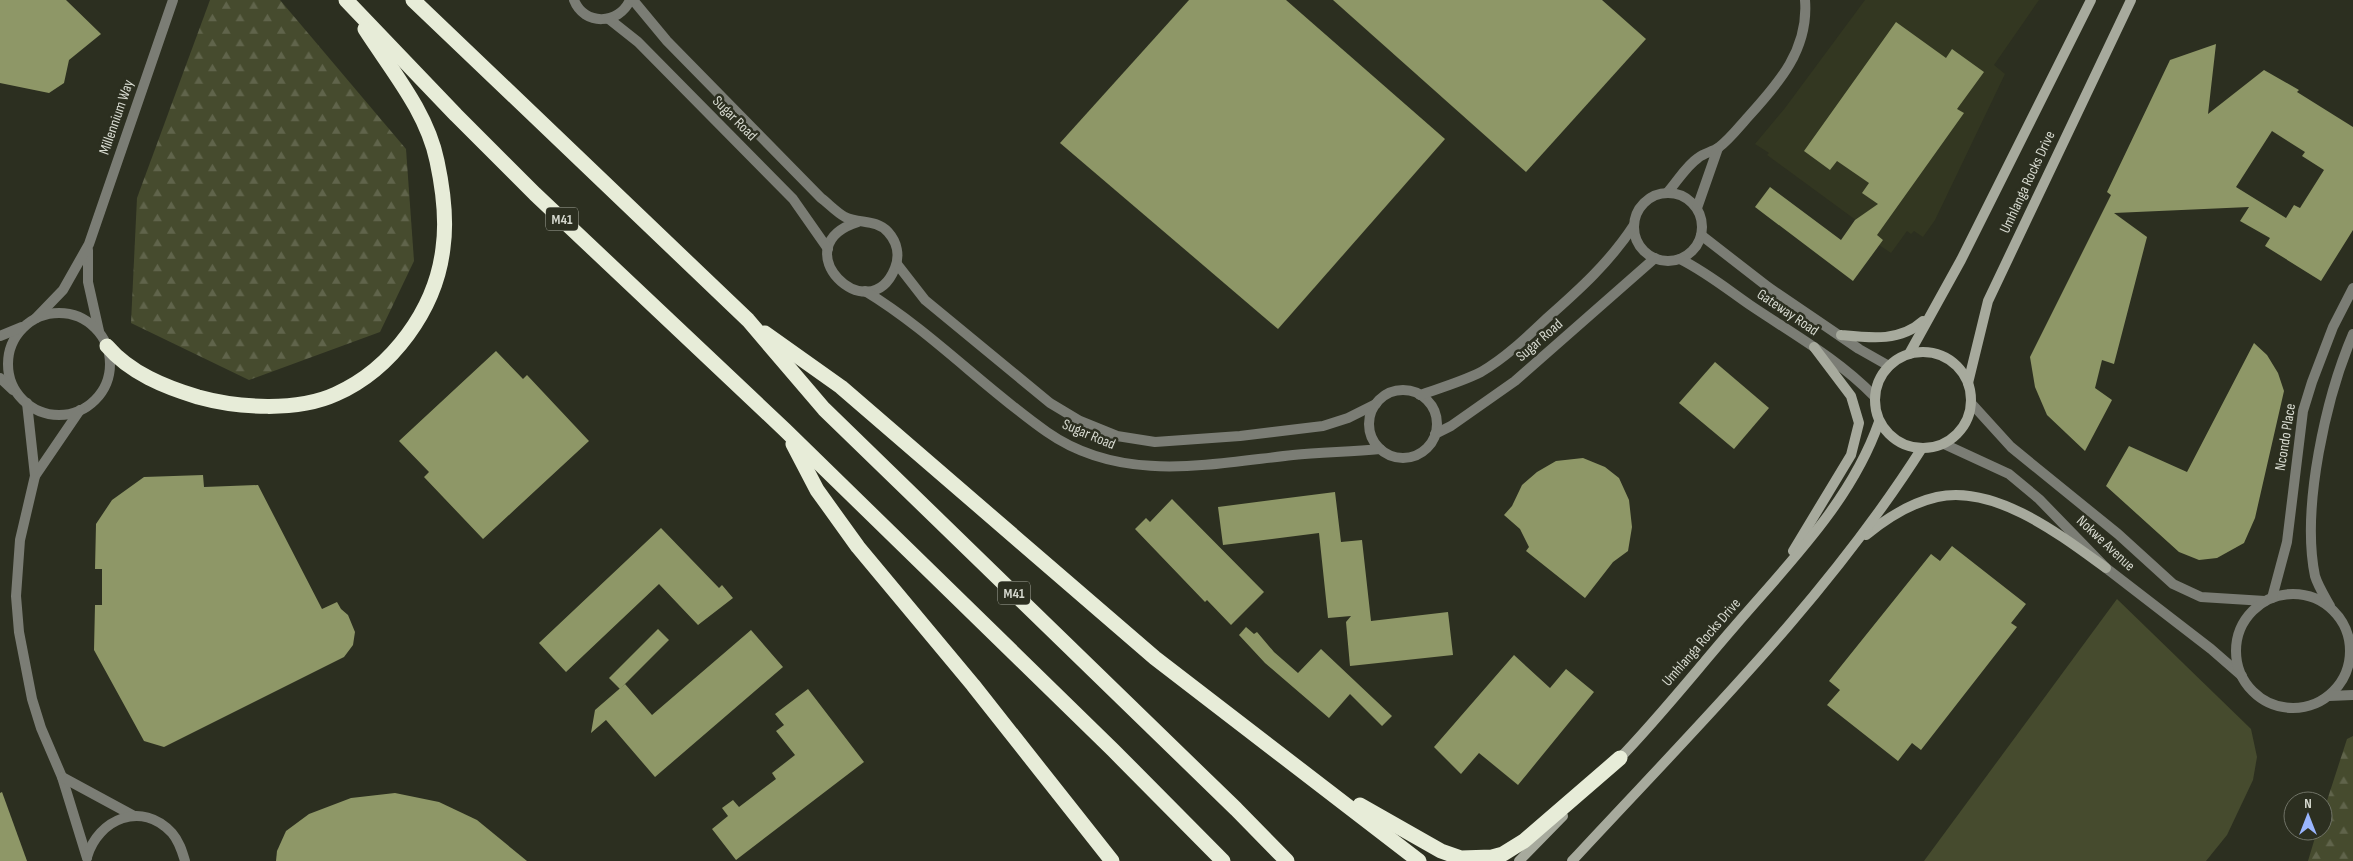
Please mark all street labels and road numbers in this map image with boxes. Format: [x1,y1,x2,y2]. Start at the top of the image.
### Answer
street label: Millennium Way [95,77,138,157]
street label: Sugar Road [708,92,761,145]
street label: Umhlanga Rocks Drive [1995,128,2059,236]
road number: M41 [546,208,578,230]
street label: Gateway Road [1753,285,1822,340]
street label: Sugar Road [1512,315,1567,366]
street label: Ncondo Place [2271,402,2300,472]
street label: Sugar Road [1059,415,1118,454]
street label: Nokwe Avenue [2072,511,2139,575]
road number: M41 [998,582,1030,604]
street label: Umhlanga Rocks Drive [1658,594,1745,690]

